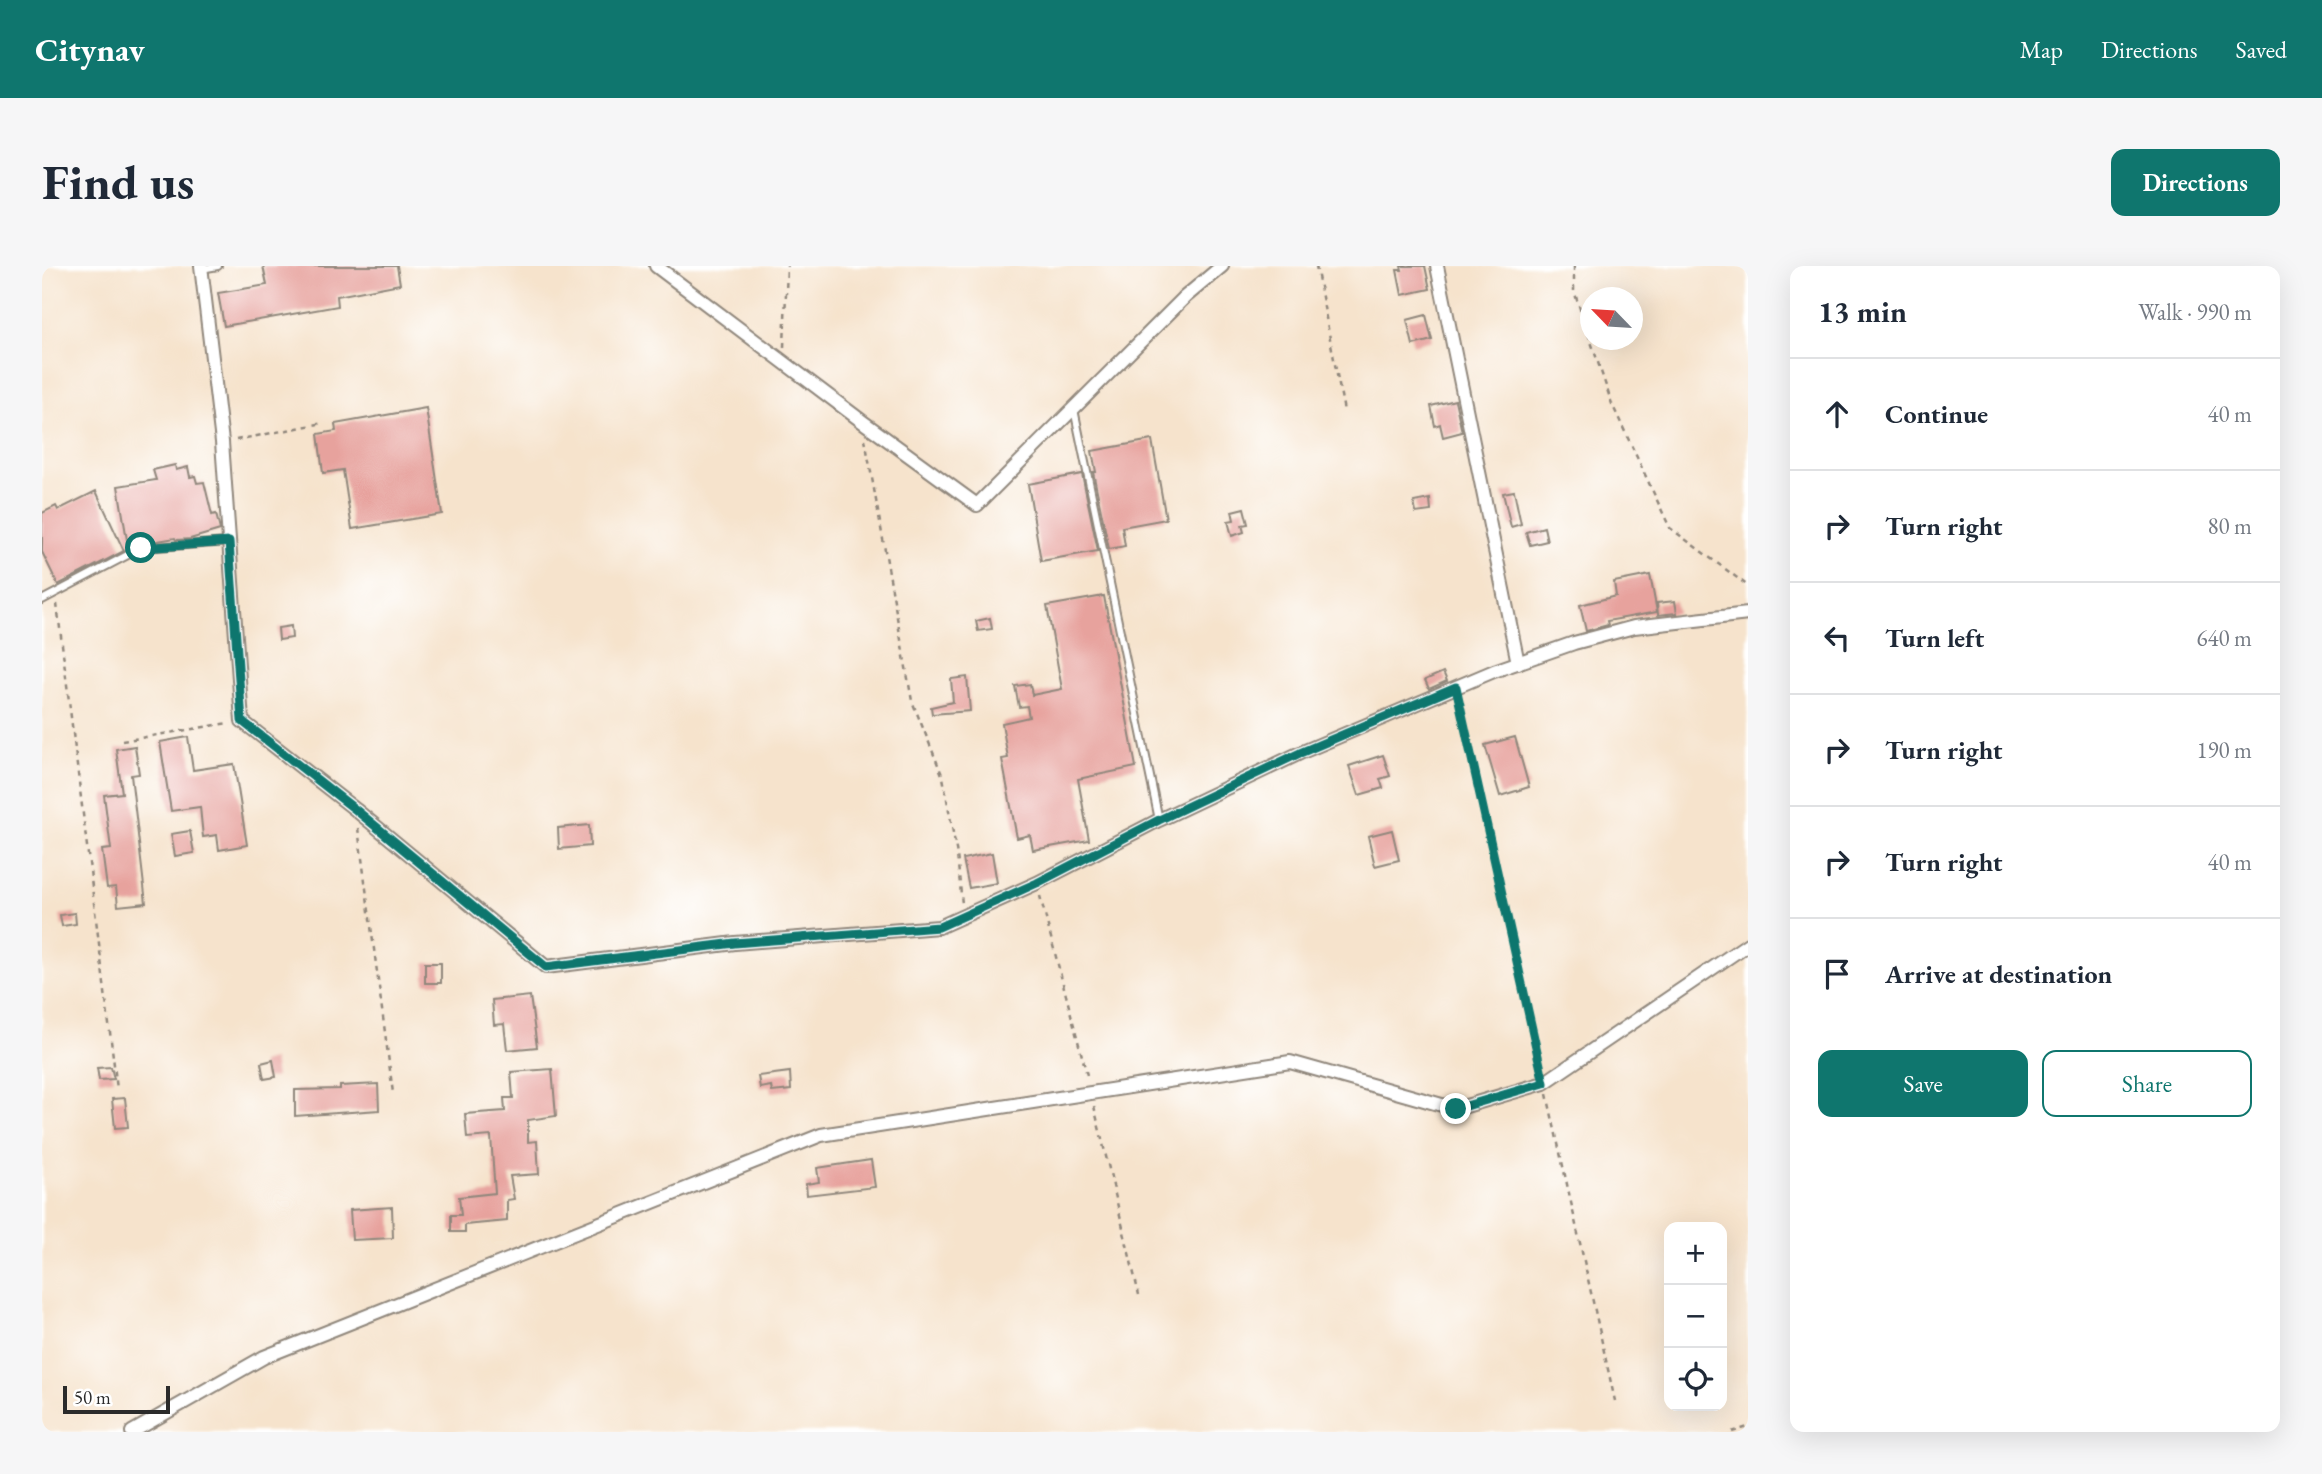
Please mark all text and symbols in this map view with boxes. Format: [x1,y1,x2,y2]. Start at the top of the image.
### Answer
text: Citynav [35,28,145,71]
text: Map [2020,34,2063,65]
text: Directions [2101,34,2198,65]
text: Saved [2236,34,2287,65]
button: Directions [2111,149,2280,216]
text: Find us [42,150,194,214]
north arrow [1580,287,1643,350]
text: 13 min [1818,292,1907,331]
text: Walk · 990 m [2138,297,2252,327]
icon: ahead [1818,395,1856,433]
text: Continue [1885,397,1988,431]
text: 40 m [2207,399,2252,429]
icon: right [1818,507,1856,545]
text: Turn right [1885,509,2003,543]
text: 80 m [2207,511,2252,541]
route start [125,532,156,563]
icon: left [1818,619,1856,657]
text: Turn left [1885,621,1984,655]
text: 640 m [2196,623,2252,653]
icon: right [1818,731,1856,769]
text: Turn right [1885,733,2003,767]
text: 190 m [2196,735,2252,765]
icon: right [1818,843,1856,881]
text: Turn right [1885,845,2003,879]
text: 40 m [2207,847,2252,877]
icon: arrive [1818,955,1856,993]
text: Arrive at destination [1885,957,2112,991]
button: Save [1818,1050,2028,1117]
button: Share [2042,1050,2252,1117]
route end [1440,1093,1471,1124]
map controls [1664,1222,1727,1411]
button: + [1664,1222,1727,1285]
button: − [1664,1285,1727,1348]
button: locate [1664,1348,1727,1411]
scale bar [63,1383,170,1415]
text: 50 m [74,1385,111,1410]

